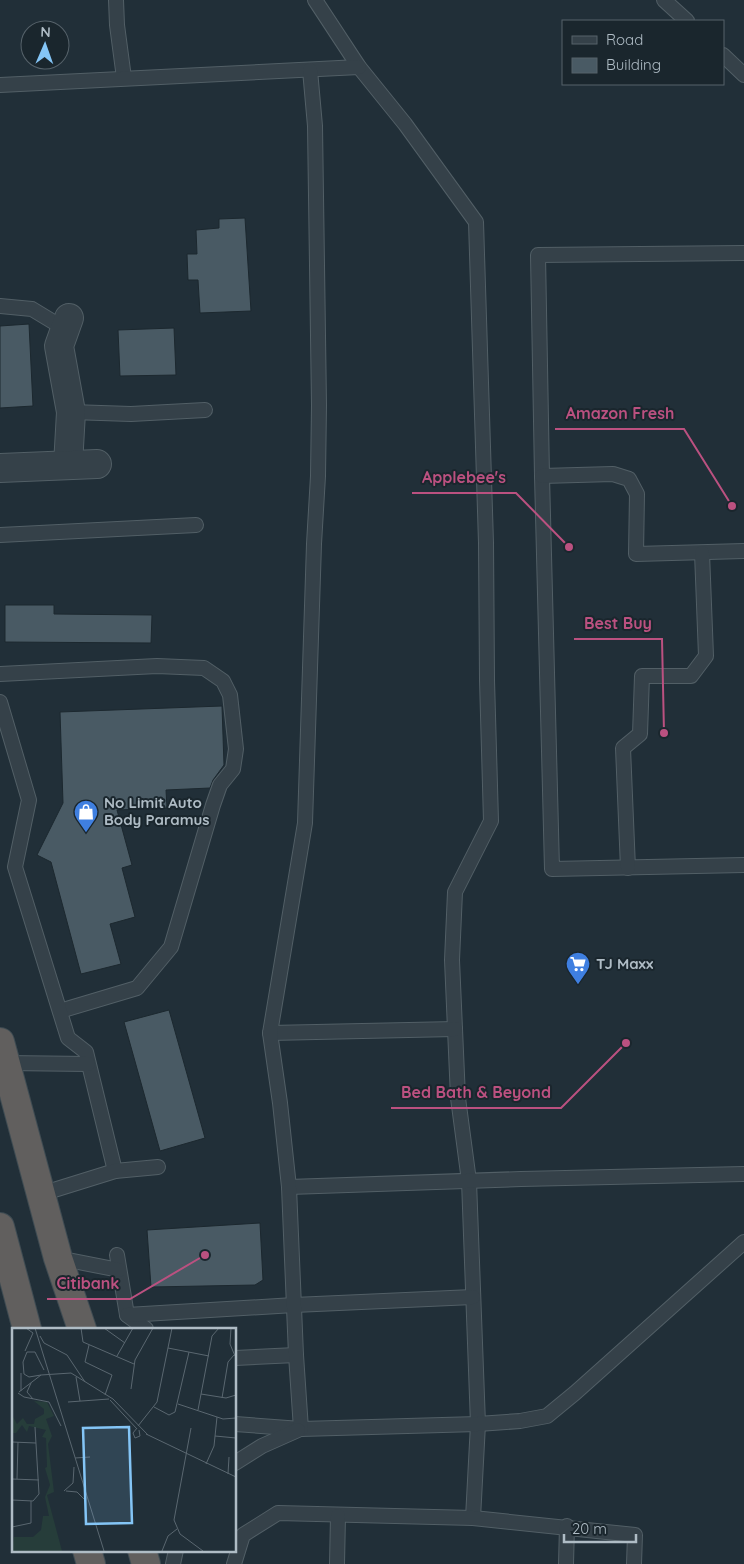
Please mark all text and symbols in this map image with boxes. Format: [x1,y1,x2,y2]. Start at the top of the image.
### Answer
north arrow [20,20,70,70]
legend [562,20,724,85]
text: N [40,23,51,41]
text: Road [606,30,643,49]
text: Building [606,55,661,74]
callout: Amazon Fresh [555,398,684,429]
text: Amazon Fresh [566,403,674,423]
callout: Applebee's [412,462,516,493]
text: Applebee's [422,467,506,487]
callout: Best Buy [574,608,662,639]
text: Best Buy [584,613,652,633]
place label: No Limit Auto Body Paramus [104,793,210,829]
shop icon: No Limit Auto Body Paramus [73,799,99,833]
supermarket icon: TJ Maxx [565,951,591,985]
place label: TJ Maxx [596,954,654,973]
callout: Bed Bath & Beyond [391,1077,561,1108]
text: Bed Bath & Beyond [401,1082,551,1102]
callout: Citibank [47,1268,130,1299]
text: Citibank [57,1273,119,1293]
inset map [12,1328,236,1552]
scale bar [564,1512,636,1544]
text: 20 m [572,1519,607,1538]

